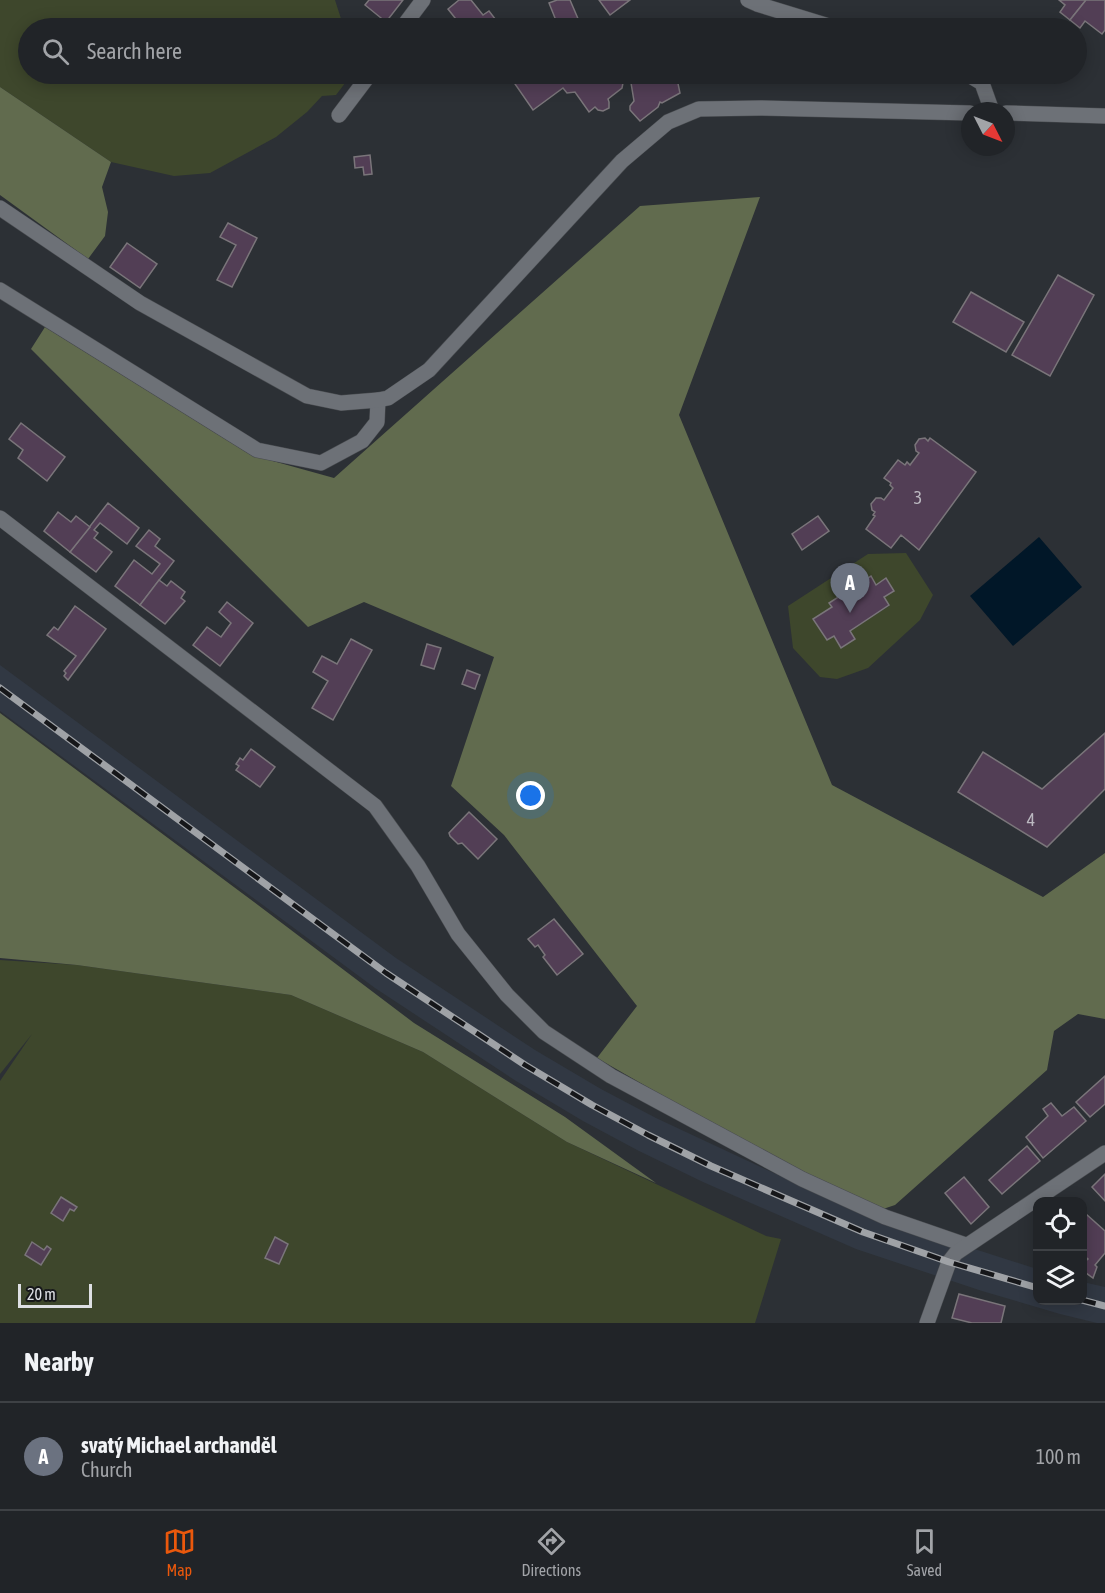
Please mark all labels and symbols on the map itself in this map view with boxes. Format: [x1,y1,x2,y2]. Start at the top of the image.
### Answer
north arrow [961,102,1015,156]
house number: 3 [914,487,922,508]
pin: A [830,564,870,613]
your location [516,781,545,810]
house number: 4 [1027,809,1035,830]
scale bar [18,1281,92,1308]

